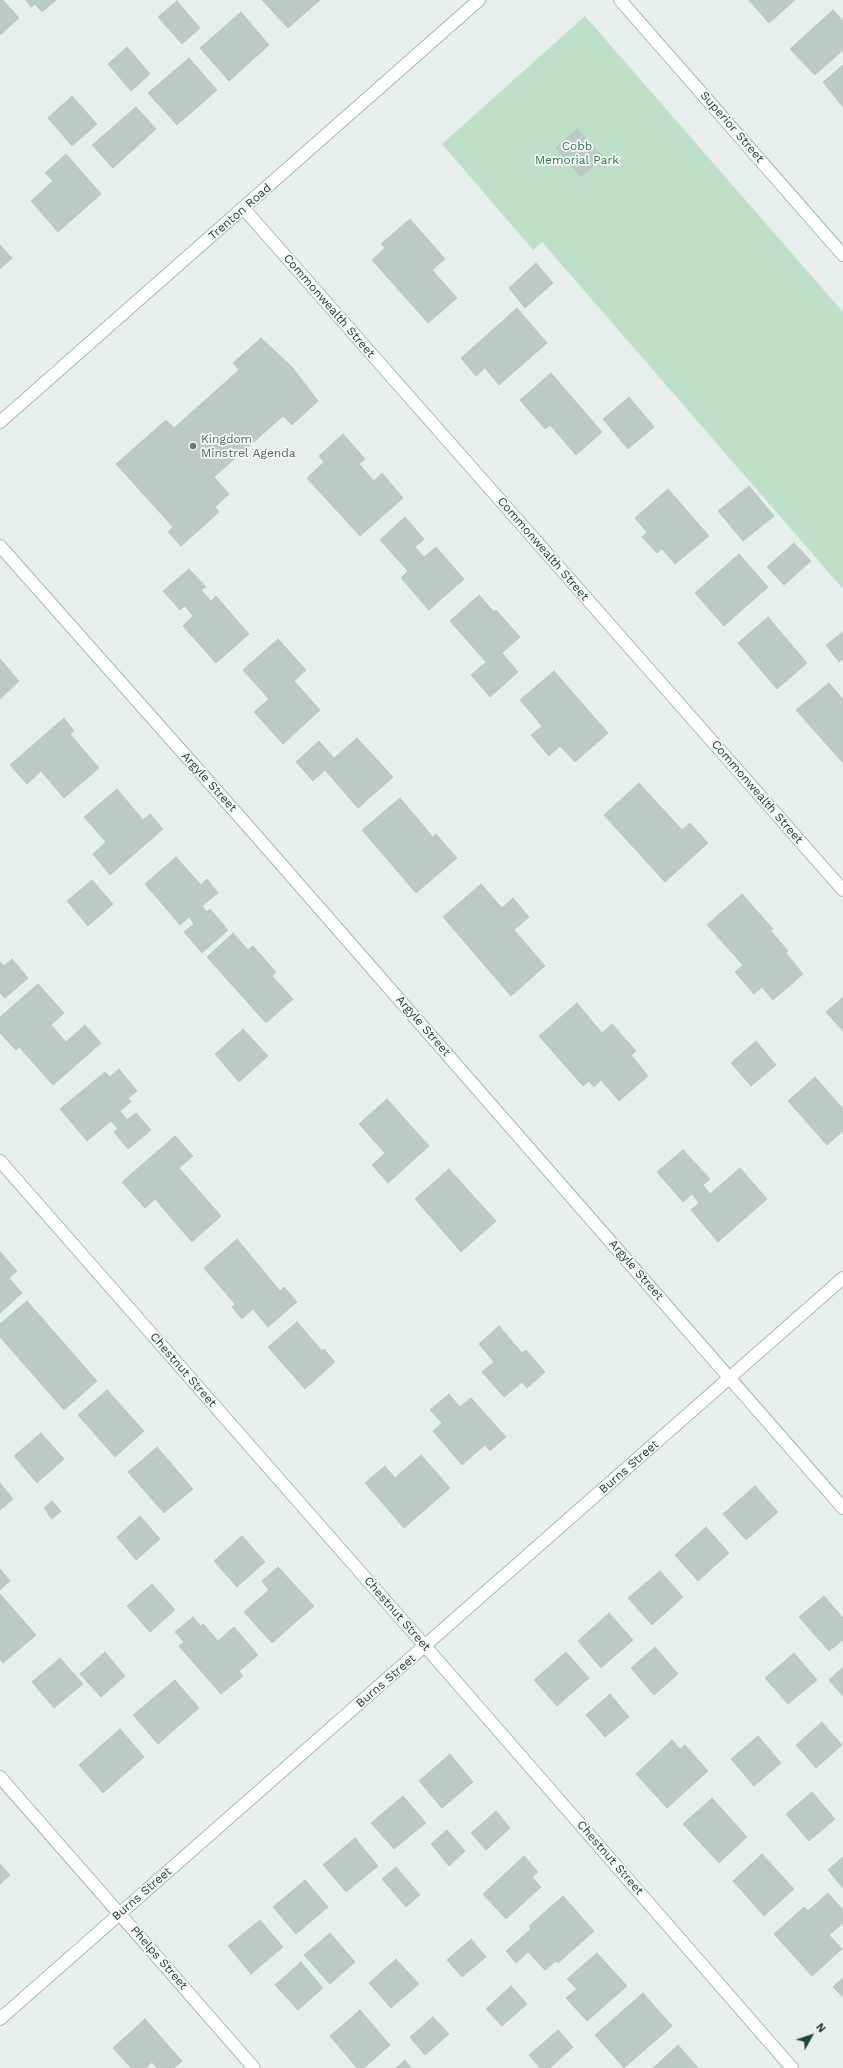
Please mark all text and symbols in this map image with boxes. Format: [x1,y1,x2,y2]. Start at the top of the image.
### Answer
street label: Superior Street [697,88,767,166]
park label: Cobb Memorial Park [535,139,619,167]
street label: Trenton Road [206,181,274,243]
street label: Commonwealth Street [280,251,378,361]
place label: Kingdom Minstrel Agenda [201,432,296,460]
marker: Kingdom Minstrel Agenda [188,441,198,451]
street label: Commonwealth Street [494,494,592,604]
street label: Commonwealth Street [708,737,806,847]
street label: Argyle Street [178,749,240,815]
street label: Argyle Street [393,993,453,1059]
street label: Argyle Street [606,1237,666,1303]
street label: Chestnut Street [147,1330,219,1410]
street label: Burns Street [596,1437,662,1497]
street label: Chestnut Street [361,1574,433,1654]
street label: Burns Street [353,1651,419,1711]
street label: Chestnut Street [574,1818,646,1898]
street label: Burns Street [109,1864,175,1924]
street label: Phelps Street [128,1923,190,1993]
north arrow [791,2016,831,2056]
text: N [813,2021,828,2035]

